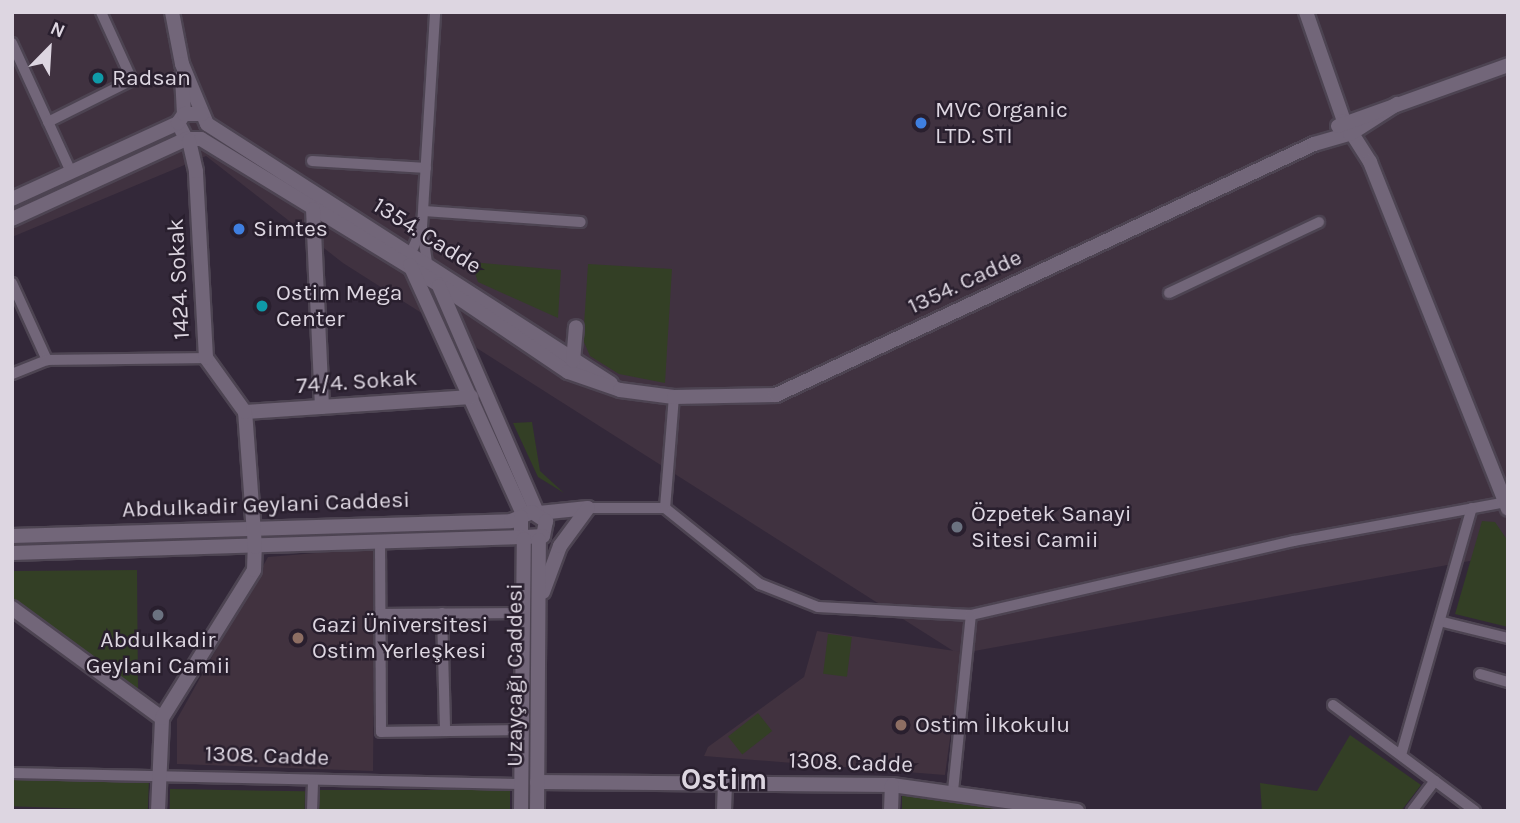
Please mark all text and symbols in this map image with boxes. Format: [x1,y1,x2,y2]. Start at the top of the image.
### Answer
north arrow [14,14,84,84]
text: N [47,17,68,43]
place label: Radsan [112,64,191,92]
marker: Radsan [90,70,106,86]
place label: MVC Organic LTD. STI [935,96,1068,150]
marker: MVC Organic LTD. STI [913,115,929,131]
street label: 1354. Cadde [368,192,486,280]
place label: Simtes [253,215,328,243]
street label: 1424. Sokak [162,218,196,340]
marker: Simtes [231,221,247,237]
street label: 1354. Cadde [904,244,1026,320]
place label: Ostim Mega Center [276,279,402,333]
marker: Ostim Mega Center [254,298,270,314]
street label: 74/4. Sokak [296,364,418,400]
street label: Abdulkadir Geylani Caddesi [122,486,410,524]
place label: Özpetek Sanayi Sitesi Camii [971,500,1132,554]
marker: Özpetek Sanayi Sitesi Camii [949,519,965,535]
street label: Uzayçağı Caddesi [501,583,529,767]
marker: Abdulkadir Geylani Camii [150,607,166,623]
place label: Gazi Üniversitesi Ostim Yerleşkesi [312,611,488,665]
place label: Abdulkadir Geylani Camii [86,626,230,680]
marker: Gazi Üniversitesi Ostim Yerleşkesi [290,630,306,646]
place label: Ostim İlkokulu [915,711,1070,739]
marker: Ostim İlkokulu [893,717,909,733]
street label: 1308. Cadde [204,740,330,772]
street label: 1308. Cadde [788,747,914,779]
district label: Ostim [681,761,767,797]

